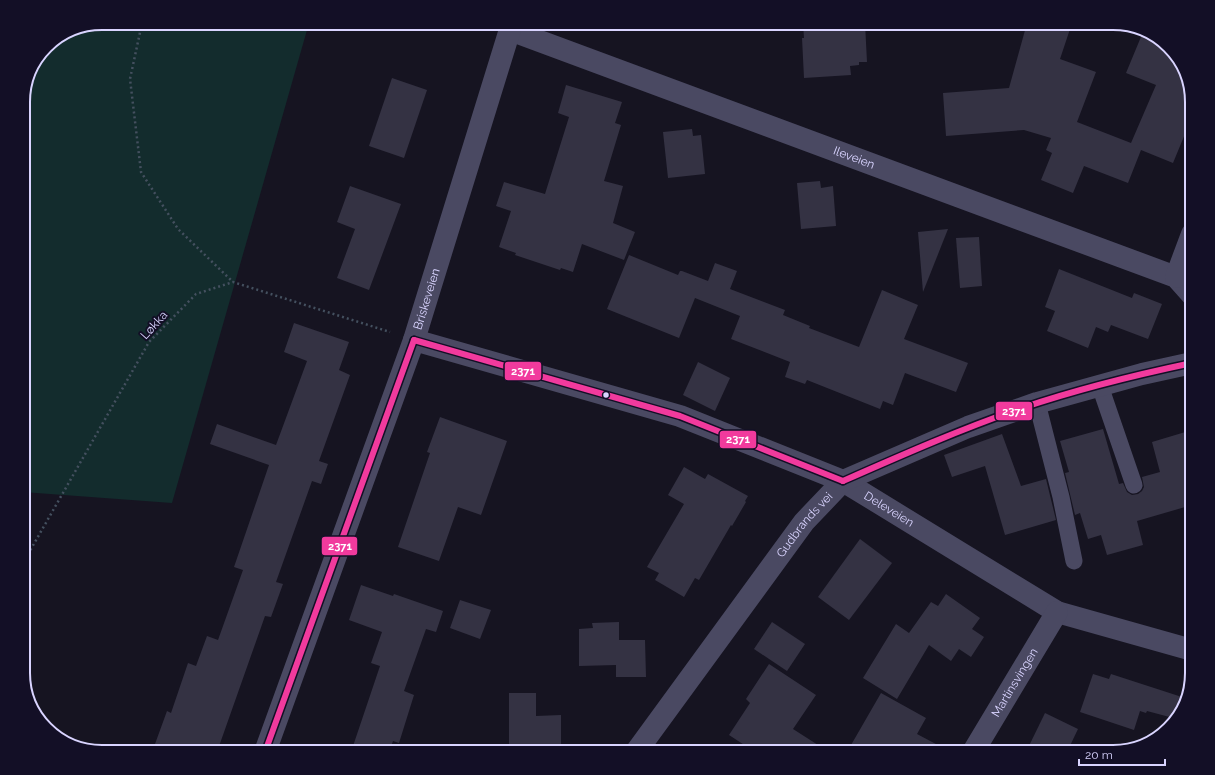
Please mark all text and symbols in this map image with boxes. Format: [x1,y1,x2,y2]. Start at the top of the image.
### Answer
street label: Ileveien [831,144,877,172]
street label: Briskeveien [411,267,443,331]
street label: Løkka [138,308,170,342]
line badge: 2371 [504,361,542,381]
text: 2371 [511,365,536,378]
unlabelled marker [601,390,611,400]
line badge: 2371 [995,401,1033,421]
text: 2371 [1002,405,1027,418]
line badge: 2371 [719,430,757,449]
text: 2371 [726,433,751,446]
street label: Gudbrands vei [774,489,835,560]
street label: Deleveien [862,489,916,530]
line badge: 2371 [321,536,358,556]
text: 2371 [328,540,353,553]
street label: Martinsvingen [989,645,1041,720]
scale bar [1079,741,1165,767]
text: 20 m [1085,748,1113,762]

